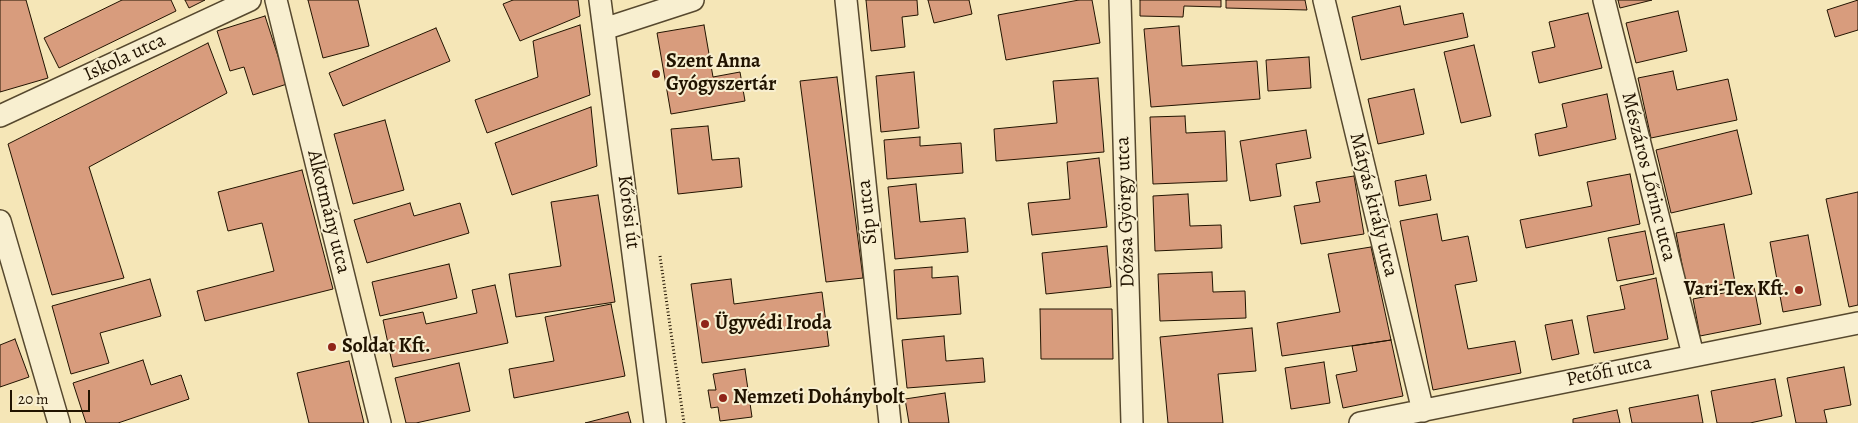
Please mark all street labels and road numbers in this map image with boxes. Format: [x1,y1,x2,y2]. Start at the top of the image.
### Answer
street label: Iskola utca [80,29,170,87]
street label: Mészáros Lőrinc utca [1615,90,1681,264]
street label: Mátyás király utca [1343,130,1403,280]
street label: Dózsa György utca [1111,136,1141,288]
street label: Alkotmány utca [301,148,355,276]
street label: Kőrösi út [612,174,644,250]
street label: Síp utca [853,178,883,246]
street label: Petőfi utca [1564,351,1654,393]

